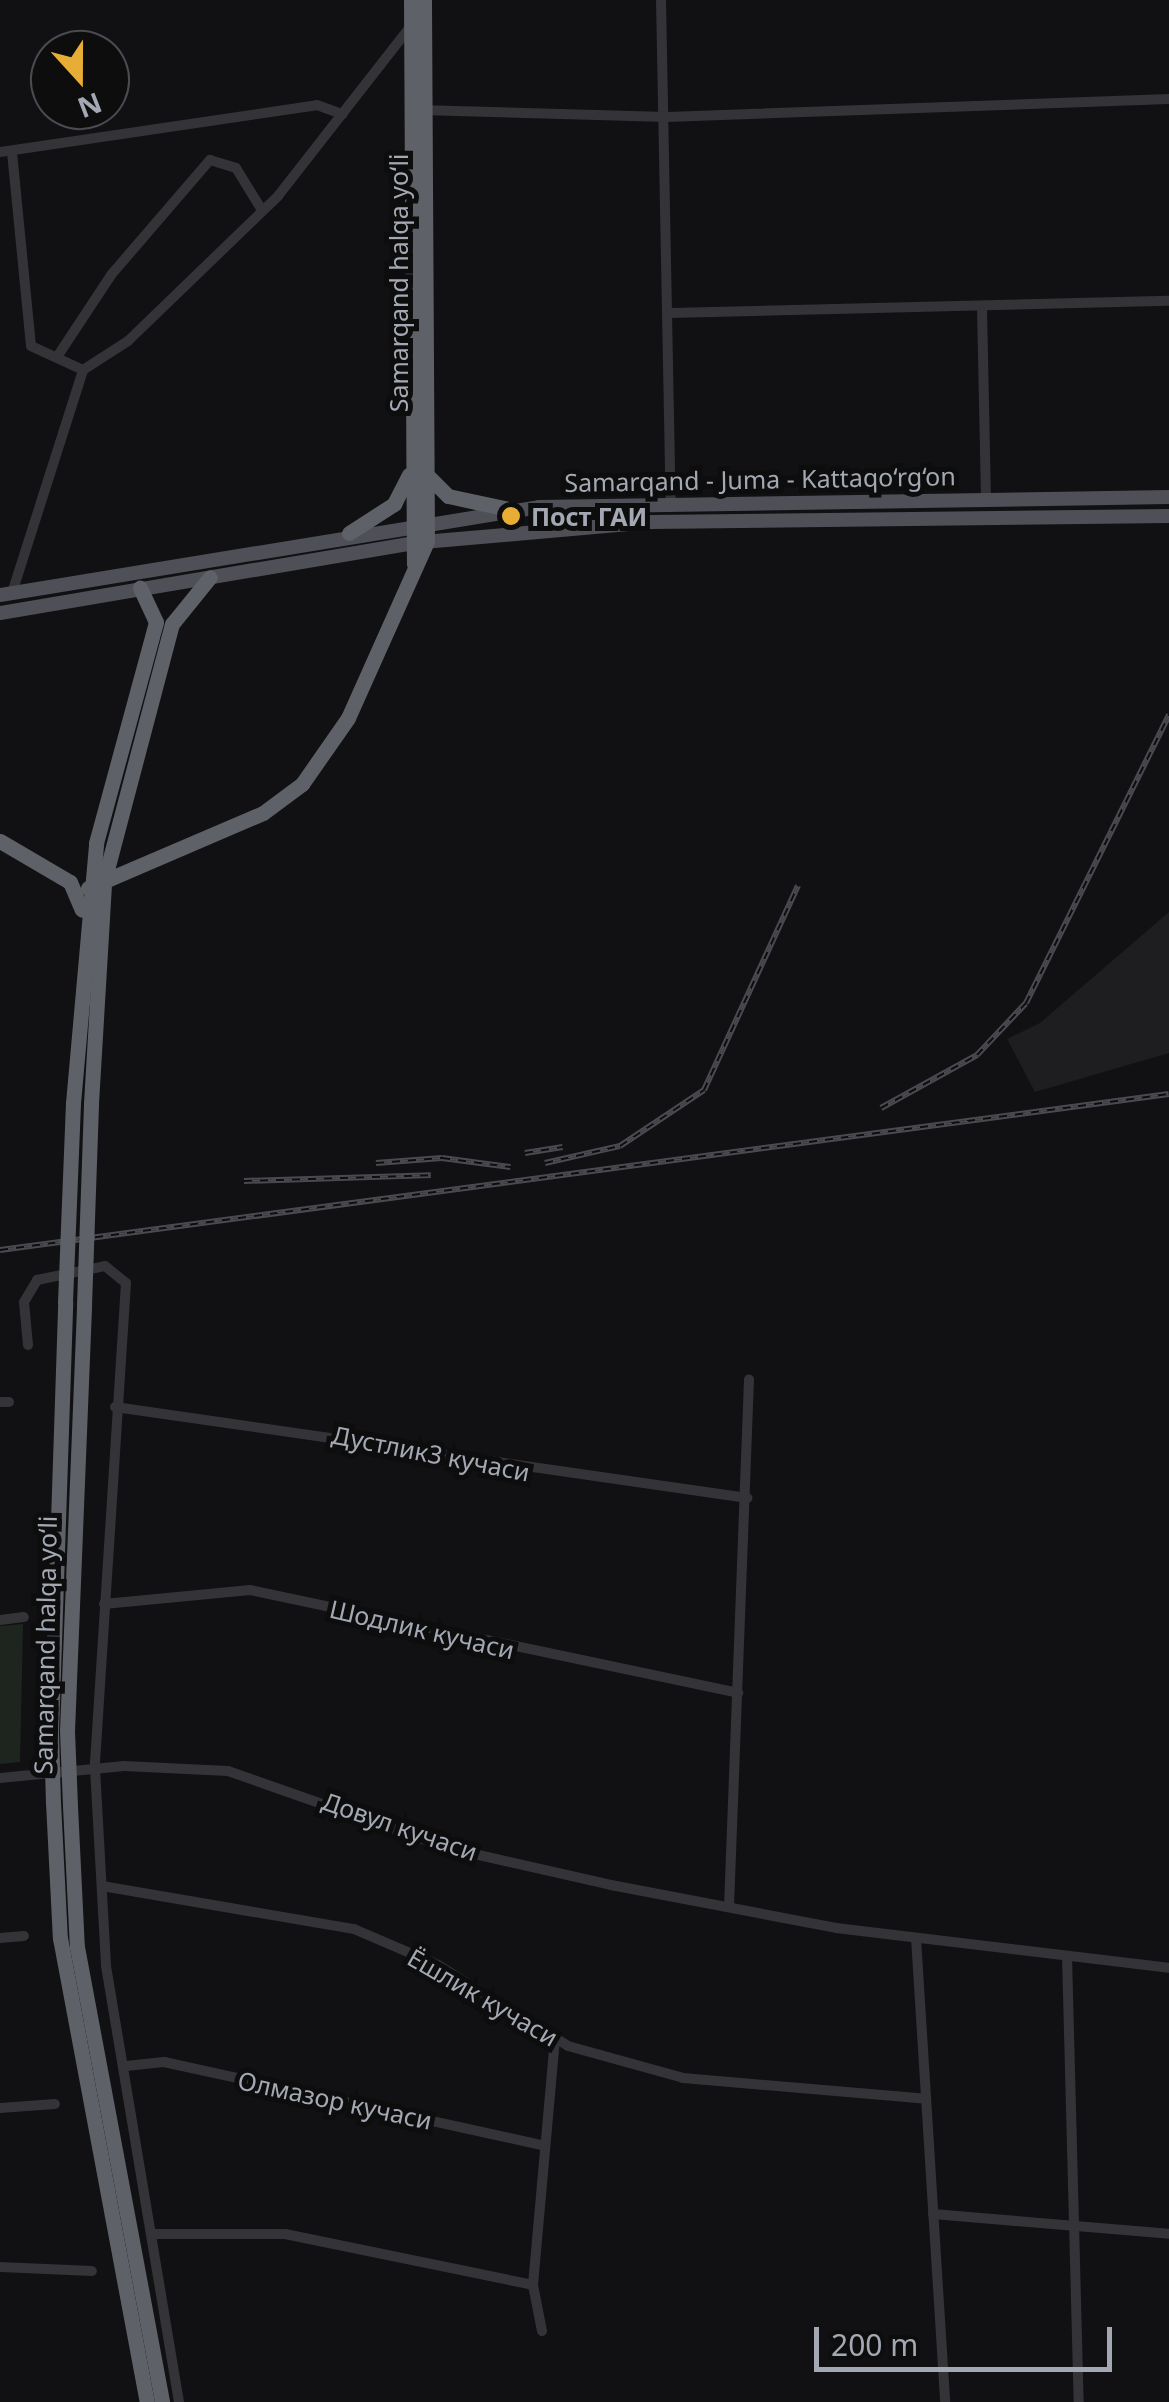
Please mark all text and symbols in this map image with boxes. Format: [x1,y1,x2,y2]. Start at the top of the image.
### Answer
north arrow [30,30,130,130]
text: N [73,84,107,128]
street label: Samarqand halqa yoʻli [383,154,413,412]
street label: Samarqand - Juma - Kattaqo‘rg‘on [564,461,956,497]
place label: Пост ГАИ [531,501,647,531]
marker: Пост ГАИ [500,505,522,527]
street label: Дустлик3 кучаси [330,1419,532,1487]
street label: Samarqand halqa yoʻli [28,1515,62,1775]
street label: Шодлик кучаси [327,1593,517,1665]
street label: Довул кучаси [319,1785,481,1867]
street label: Ёшлик кучаси [402,1942,564,2052]
street label: Олмазор кучаси [235,2065,435,2135]
scale bar [819,2307,1116,2369]
text: 200 m [831,2324,918,2365]

